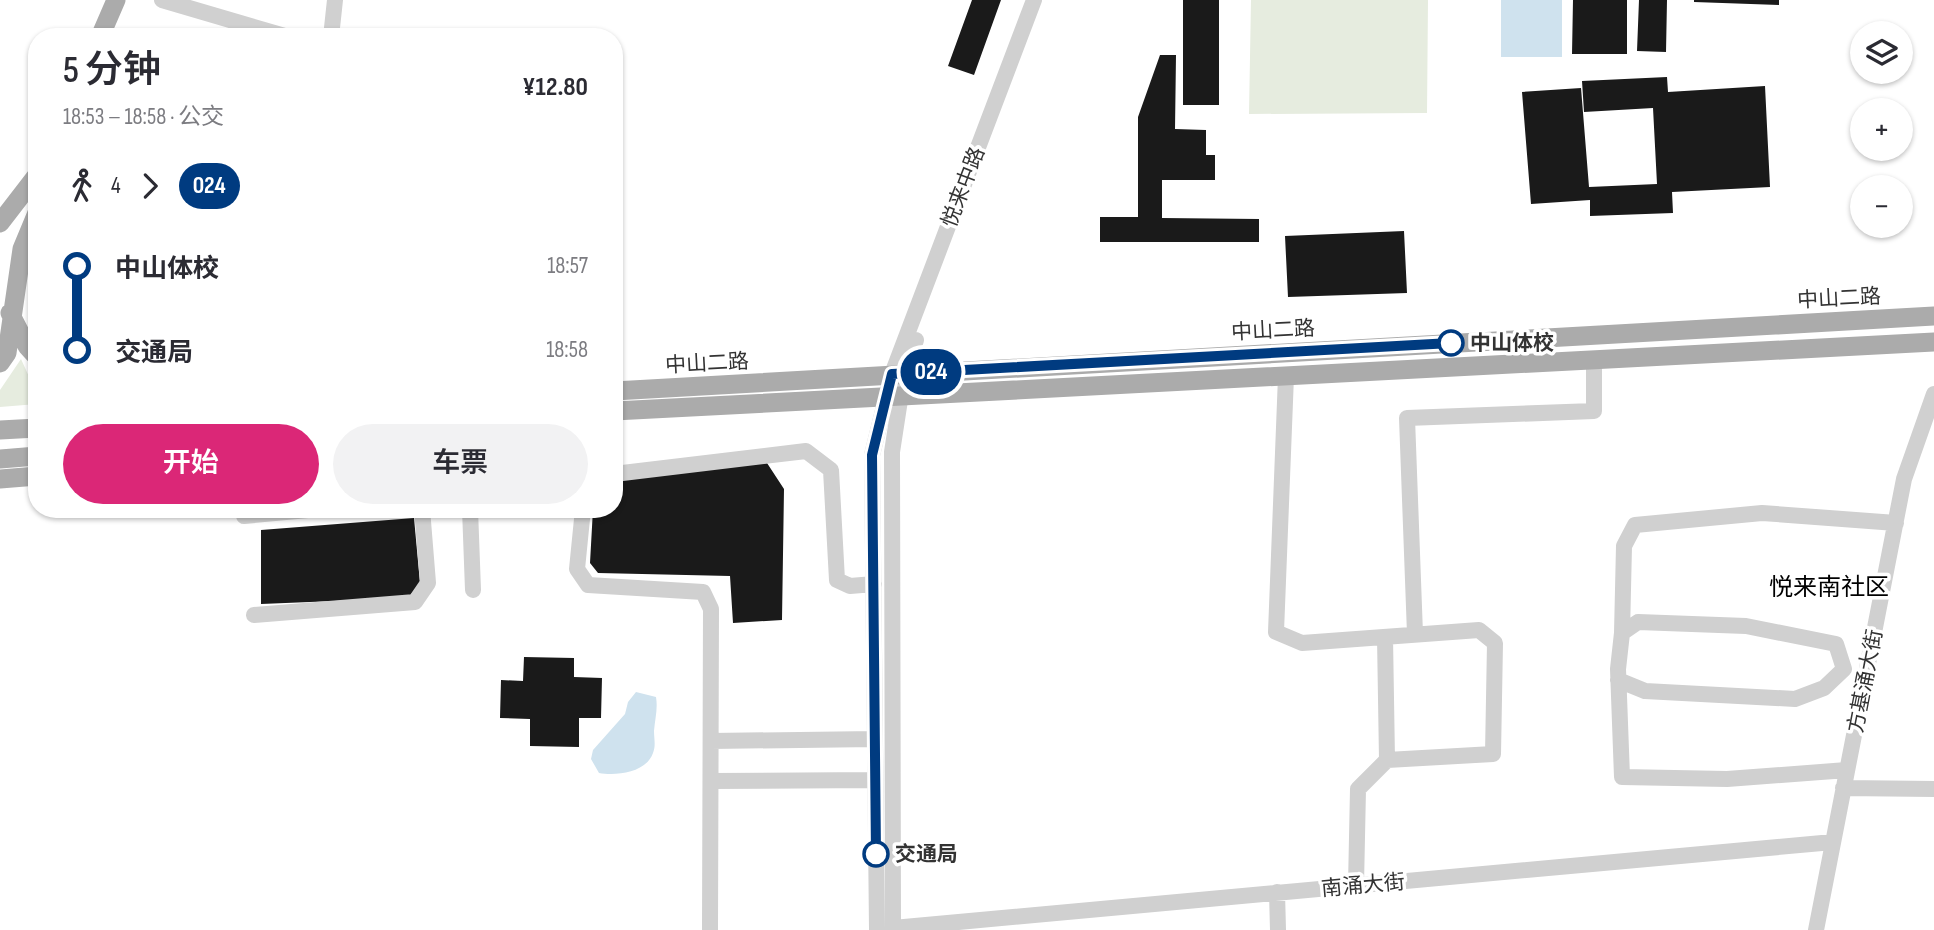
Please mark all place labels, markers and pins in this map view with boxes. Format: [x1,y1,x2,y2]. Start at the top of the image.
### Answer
marker: 中山体校 [1438,330,1464,356]
place label: 中山体校 [1470,331,1554,356]
marker: 交通局 [863,841,889,867]
place label: 交通局 [895,842,958,867]

